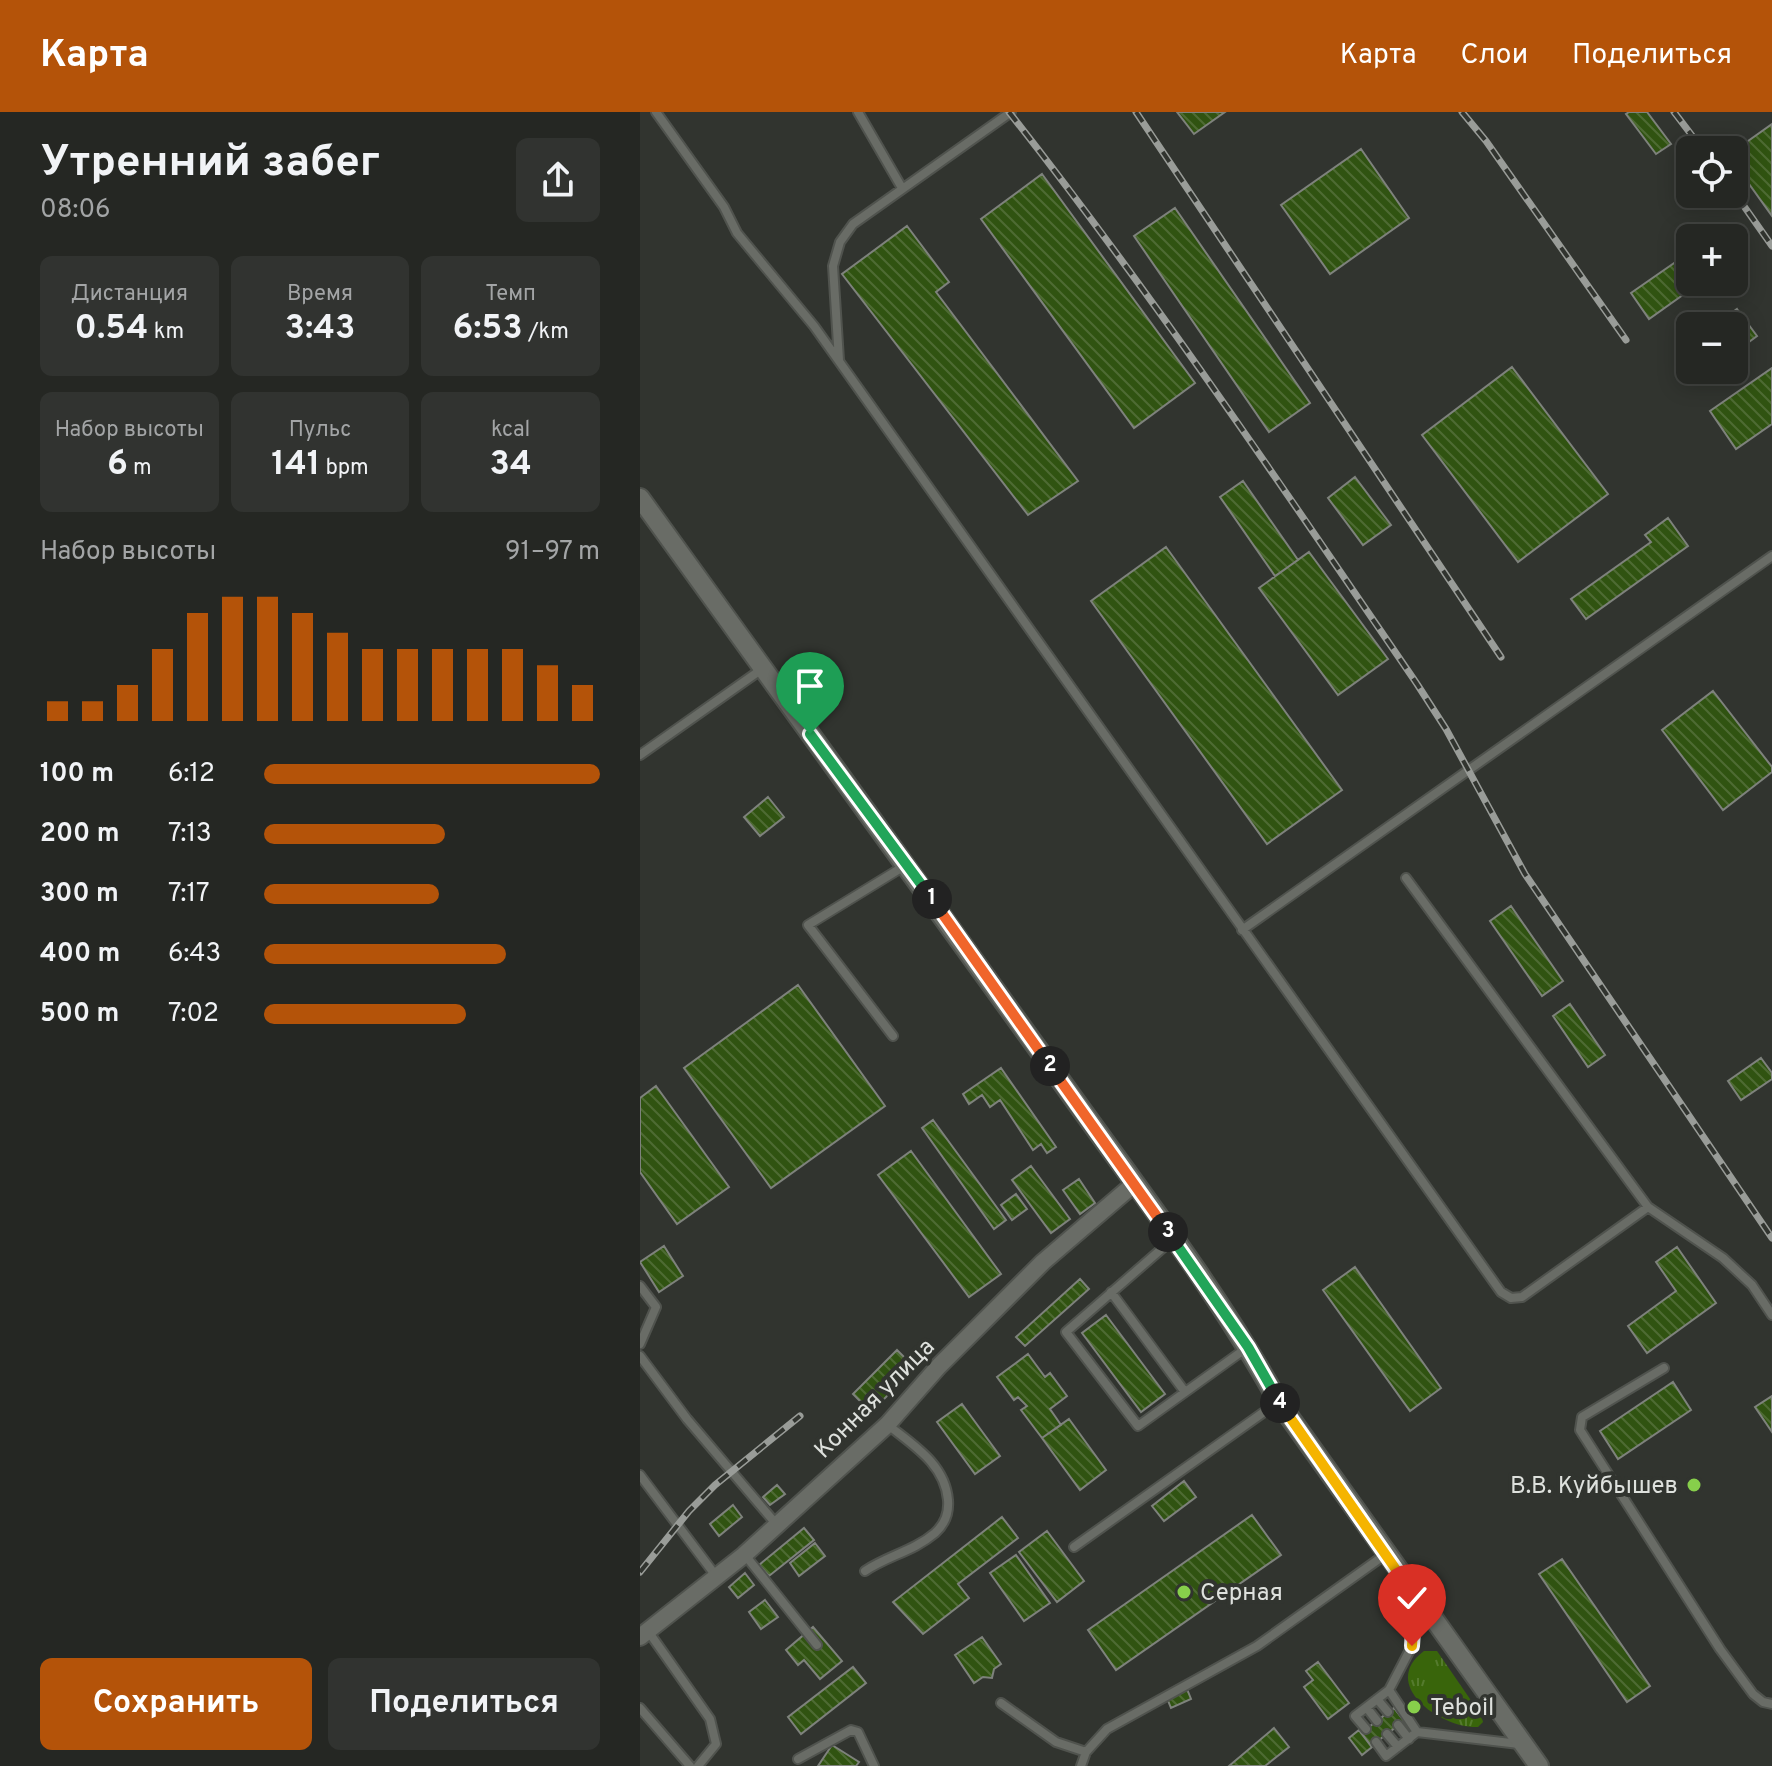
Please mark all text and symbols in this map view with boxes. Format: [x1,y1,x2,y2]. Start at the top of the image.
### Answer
text: Карта [40,32,149,81]
text: Карта [1340,38,1416,74]
text: Слои [1460,38,1528,74]
text: Поделиться [1572,38,1732,74]
text: Утренний забег [40,136,380,192]
map controls [1676,136,1748,384]
button: locate [1676,136,1748,208]
button: share [516,138,600,222]
text: 08:06 [40,194,111,227]
button: + [1676,224,1748,296]
text: Дистанция [71,281,188,308]
text: Время [287,281,353,308]
text: Темп [485,281,536,308]
text: 0.54 [75,308,148,351]
text: 3:43 [285,308,355,351]
text: 6:53 [452,308,523,351]
button: − [1676,312,1748,384]
text: km [148,319,184,346]
text: /km [523,319,569,346]
text: Набор высоты [55,417,204,444]
text: Пульс [289,417,351,444]
text: kcal [491,417,530,444]
text: 6 [107,444,128,487]
text: 141 [271,444,320,487]
text: 34 [490,444,532,487]
text: m [128,455,152,482]
text: bpm [320,455,369,482]
text: Набор высоты [40,536,216,569]
text: 91–97 m [505,536,600,569]
pin [776,652,844,734]
icon: arrive [788,664,832,708]
text: 100 m [40,758,114,791]
text: 6:12 [168,758,215,791]
text: 200 m [40,818,119,851]
text: 7:13 [168,818,212,851]
text: 300 m [40,878,119,911]
text: 7:17 [168,878,210,911]
pin: 1 [912,879,952,919]
text: 1 [928,885,936,912]
text: 400 m [40,938,120,971]
text: 6:43 [168,938,221,971]
text: 500 m [40,998,119,1031]
text: 7:02 [168,998,219,1031]
pin: 2 [1030,1046,1070,1086]
text: 2 [1043,1052,1057,1079]
pin: 3 [1148,1212,1188,1252]
text: 3 [1161,1218,1175,1245]
street label: Конная улица [809,1333,942,1466]
pin: 4 [1260,1383,1300,1423]
text: 4 [1273,1389,1287,1416]
place label: В.В. Куйбышев [1510,1472,1678,1502]
marker: В.В. Куйбышев [1685,1476,1703,1494]
pin [1378,1564,1446,1646]
icon: check [1390,1576,1434,1620]
place label: Серная [1200,1579,1283,1609]
marker: Серная [1175,1583,1193,1601]
button: Сохранить [40,1658,312,1750]
button: Поделиться [328,1658,600,1750]
place label: Teboil [1430,1694,1494,1724]
marker: Teboil [1405,1698,1423,1716]

